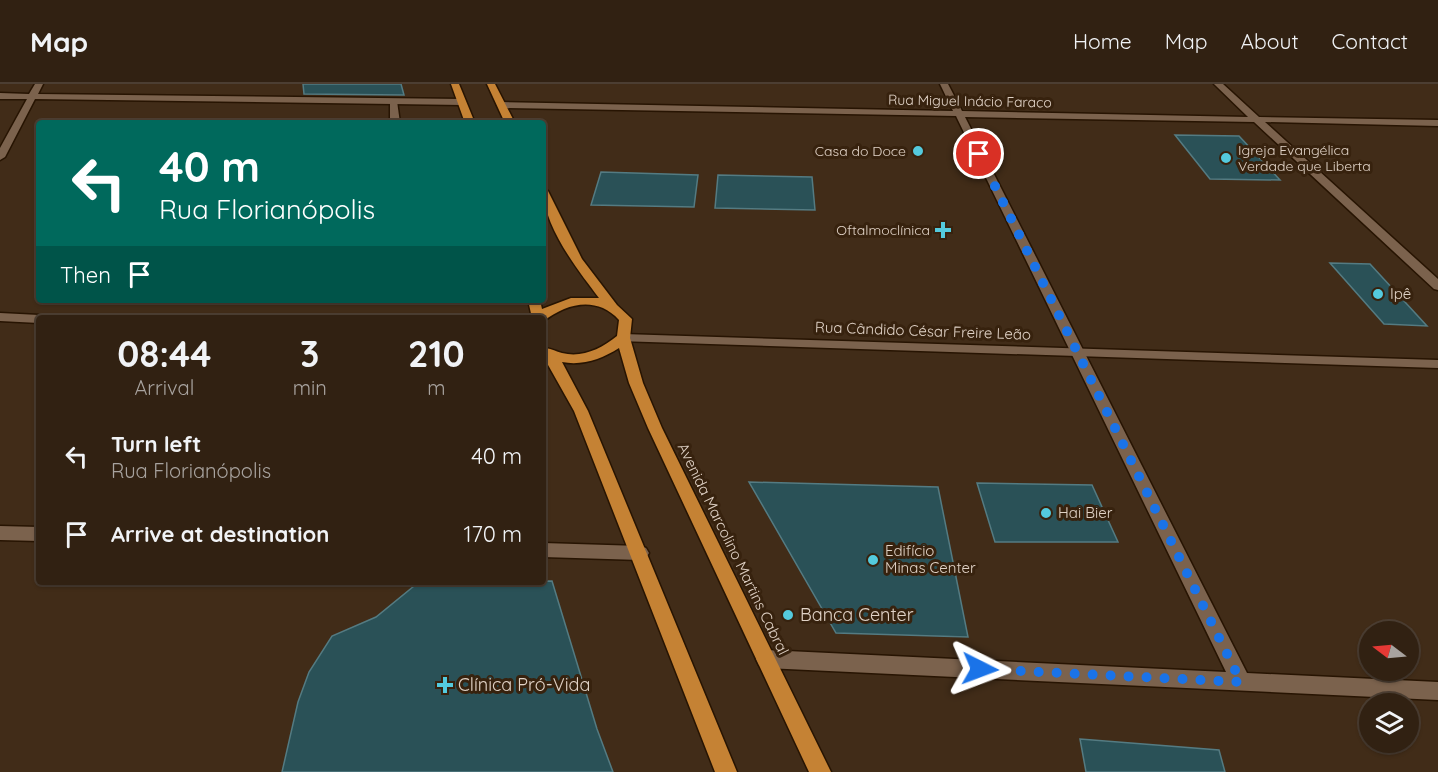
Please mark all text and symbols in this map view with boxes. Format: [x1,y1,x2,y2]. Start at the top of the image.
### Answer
text: Map [30,24,88,59]
text: Home [1073,28,1132,54]
text: Map [1165,28,1208,54]
text: About [1241,28,1299,54]
text: Contact [1332,28,1408,54]
street label: Rua Miguel Inácio Faraco [888,91,1052,111]
pin [953,128,1004,179]
icon: arrive [962,137,995,170]
text: 40 m [159,140,260,193]
place label: Igreja Evangélica Verdade que Liberta [1238,141,1371,175]
place label: Casa do Doce [815,142,906,160]
icon: left [60,144,138,222]
marker: Casa do Doce [911,144,925,158]
marker: Igreja Evangélica Verdade que Liberta [1219,151,1233,165]
text: Rua Florianópolis [159,192,375,226]
place label: Oftalmoclínica [836,221,930,239]
marker: Oftalmoclínica [934,221,952,239]
icon: arrive [123,258,156,291]
text: Then [60,261,111,289]
place label: Ipê [1390,284,1411,303]
marker: Ipê [1371,287,1385,301]
street label: Rua Cândido César Freire Leão [815,317,1031,344]
text: 08:44 [117,331,211,376]
text: 3 [300,331,319,376]
text: 210 [408,331,465,376]
text: Arrival [134,375,194,400]
text: min [293,375,327,400]
text: m [427,375,446,400]
text: Turn left [111,430,201,458]
icon: left [60,440,93,473]
street label: Avenida Marcolino Martins Cabral [674,440,793,658]
text: 40 m [471,442,522,470]
text: Rua Florianópolis [111,458,271,483]
place label: Hai Bier [1058,503,1113,522]
marker: Hai Bier [1039,506,1053,520]
icon: arrive [60,518,93,551]
text: Arrive at destination [111,520,329,548]
text: 170 m [463,520,522,548]
place label: Edifício Minas Center [885,541,976,577]
marker: Edifício Minas Center [866,553,880,567]
place label: Banca Center [800,603,914,626]
marker: Banca Center [781,608,795,622]
north arrow [1359,621,1419,681]
map controls [1359,621,1419,753]
position arrow [948,637,1012,701]
place label: Clínica Pró-Vida [458,673,590,696]
marker: Clínica Pró-Vida [436,676,454,694]
button: layers [1359,693,1419,753]

